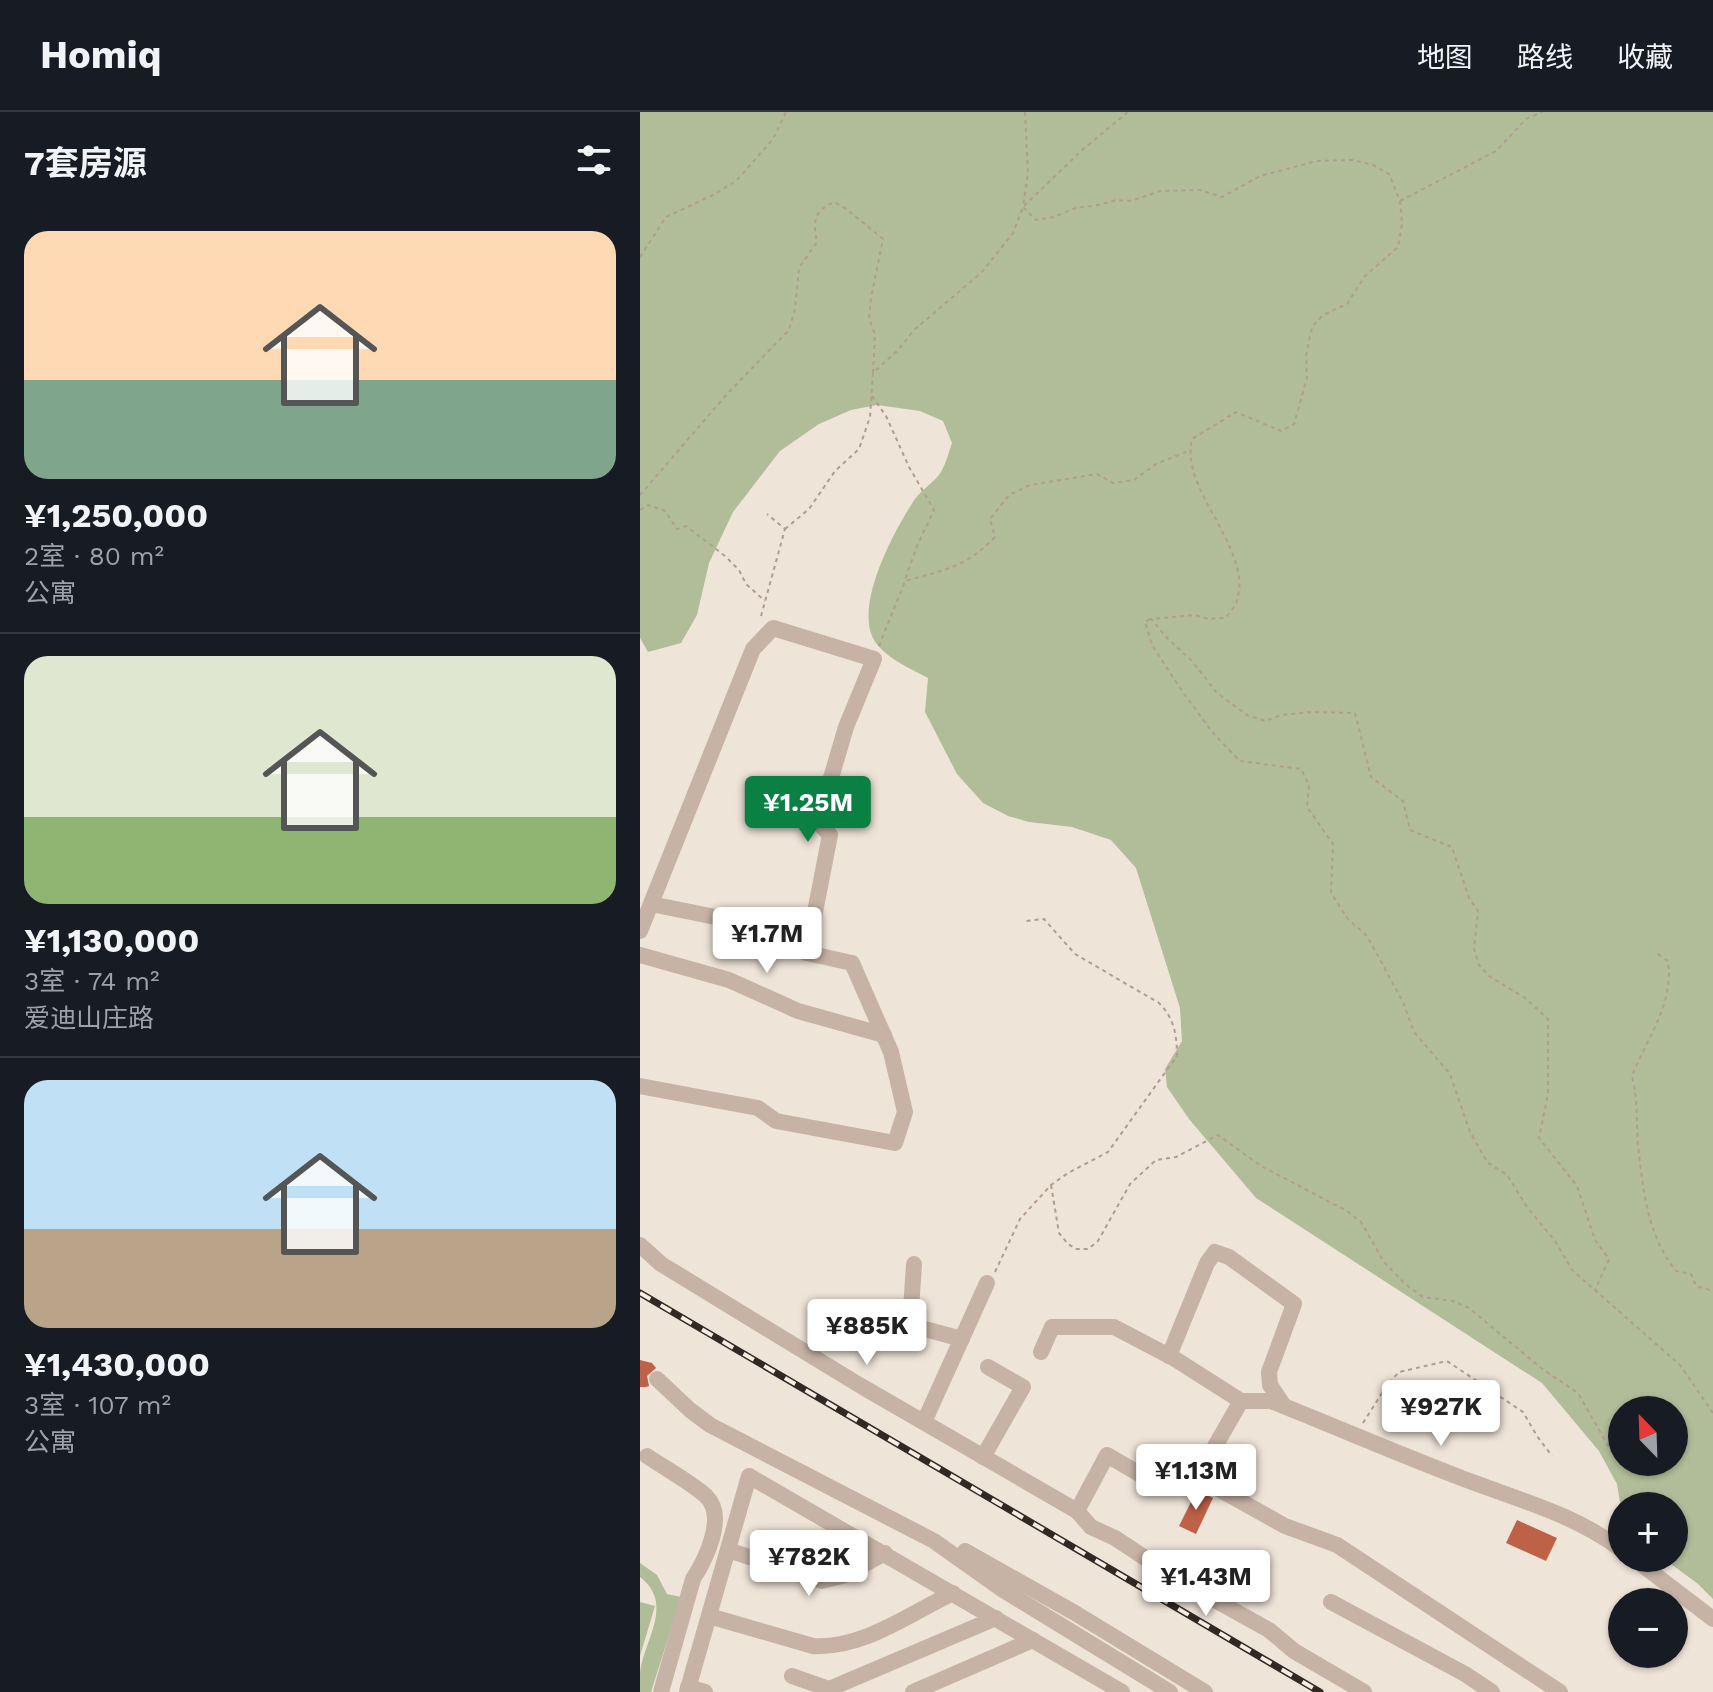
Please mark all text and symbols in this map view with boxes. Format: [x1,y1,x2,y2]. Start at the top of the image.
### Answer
text: Homiq [40,33,161,77]
text: 地图 [1417,41,1473,74]
text: 路线 [1517,41,1573,74]
text: 收藏 [1617,41,1673,74]
icon: filters [572,138,616,182]
text: 7套房源 [24,143,147,183]
icon: home [248,283,392,427]
text: ¥1,250,000 [24,495,208,535]
text: 2室 · 80 m² [24,541,164,571]
text: 公寓 [24,578,76,608]
icon: home [248,708,392,852]
pin: ¥1.25M [743,776,873,844]
text: ¥1.25M [763,787,853,817]
pin: ¥1.7M [711,907,823,975]
text: ¥1.7M [731,918,803,948]
text: ¥1,130,000 [24,920,199,960]
text: 3室 · 74 m² [24,966,160,996]
text: 爱迪山庄路 [24,1003,154,1033]
icon: home [248,1132,392,1276]
pin: ¥885K [811,1299,923,1367]
text: ¥885K [825,1310,909,1340]
text: ¥1,430,000 [24,1344,210,1384]
pin: ¥927K [1385,1380,1497,1448]
text: 3室 · 107 m² [24,1390,171,1420]
text: ¥927K [1400,1391,1482,1421]
north arrow [1608,1396,1688,1476]
map controls [1608,1396,1688,1668]
text: 公寓 [24,1427,76,1457]
pin: ¥1.13M [1131,1444,1261,1512]
text: ¥1.13M [1154,1455,1238,1485]
button: + [1608,1492,1688,1572]
pin: ¥782K [753,1530,865,1598]
text: ¥782K [768,1541,850,1571]
pin: ¥1.43M [1141,1550,1271,1618]
text: ¥1.43M [1160,1561,1252,1591]
button: − [1608,1588,1688,1668]

